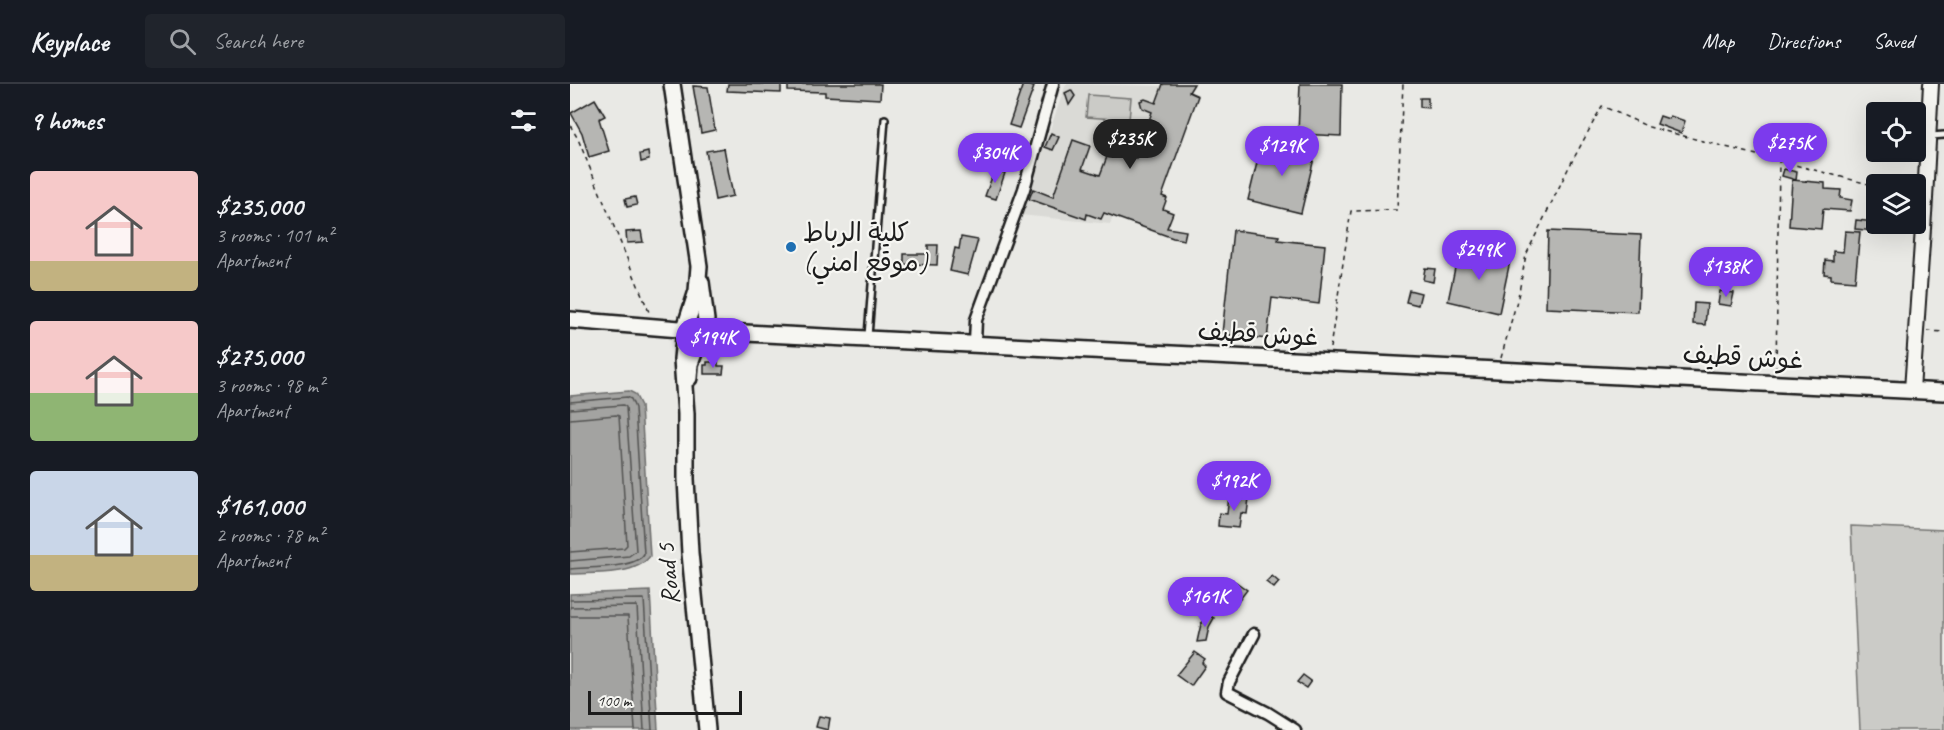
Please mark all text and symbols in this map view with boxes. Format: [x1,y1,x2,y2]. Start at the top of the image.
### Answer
search box [145,14,565,68]
text: Keyplace [30,24,109,59]
icon: search [166,25,199,58]
text: Search here [214,27,303,55]
text: Map [1702,28,1734,54]
text: Directions [1767,28,1840,54]
text: Saved [1873,28,1914,54]
map controls [1866,102,1926,234]
button: locate [1866,102,1926,162]
text: 9 homes [30,104,103,137]
icon: filters [507,104,540,137]
pin: $235K [1088,119,1172,170]
pin: $275K [1748,123,1832,174]
text: $235K [1107,126,1153,151]
pin: $129K [1240,126,1324,177]
text: $275K [1767,130,1813,155]
pin: $304K [953,133,1037,184]
text: $129K [1259,133,1305,158]
text: $304K [972,140,1018,165]
button: layers [1866,174,1926,234]
text: $235,000 [216,190,303,223]
icon: home [78,195,150,267]
place label: كلية الرباط (موقع امني) [803,216,929,285]
text: 3 rooms · 101 m² [216,223,333,248]
pin: $249K [1437,230,1521,281]
text: $249K [1456,237,1502,262]
marker: كلية الرباط (موقع امني) [784,240,798,254]
pin: $138K [1684,247,1768,298]
text: Apartment [216,248,289,273]
text: $138K [1703,254,1749,279]
street label: غوش قطيف [1197,314,1319,354]
pin: $194K [671,318,755,369]
text: $194K [690,325,736,350]
street label: غوش قطيف [1682,337,1804,377]
text: $275,000 [216,340,303,373]
icon: home [78,345,150,417]
text: 3 rooms · 98 m² [216,373,324,398]
text: Apartment [216,398,289,423]
pin: $192K [1192,461,1276,512]
text: $192K [1211,468,1257,493]
text: $161,000 [216,490,304,523]
icon: home [78,495,150,567]
text: 2 rooms · 78 m² [216,523,324,548]
street label: Road 5 [649,541,687,606]
text: Apartment [216,548,289,573]
pin: $161K [1163,577,1247,628]
text: $161K [1182,584,1228,609]
scale bar [588,688,742,716]
text: 100 m [597,691,631,711]

